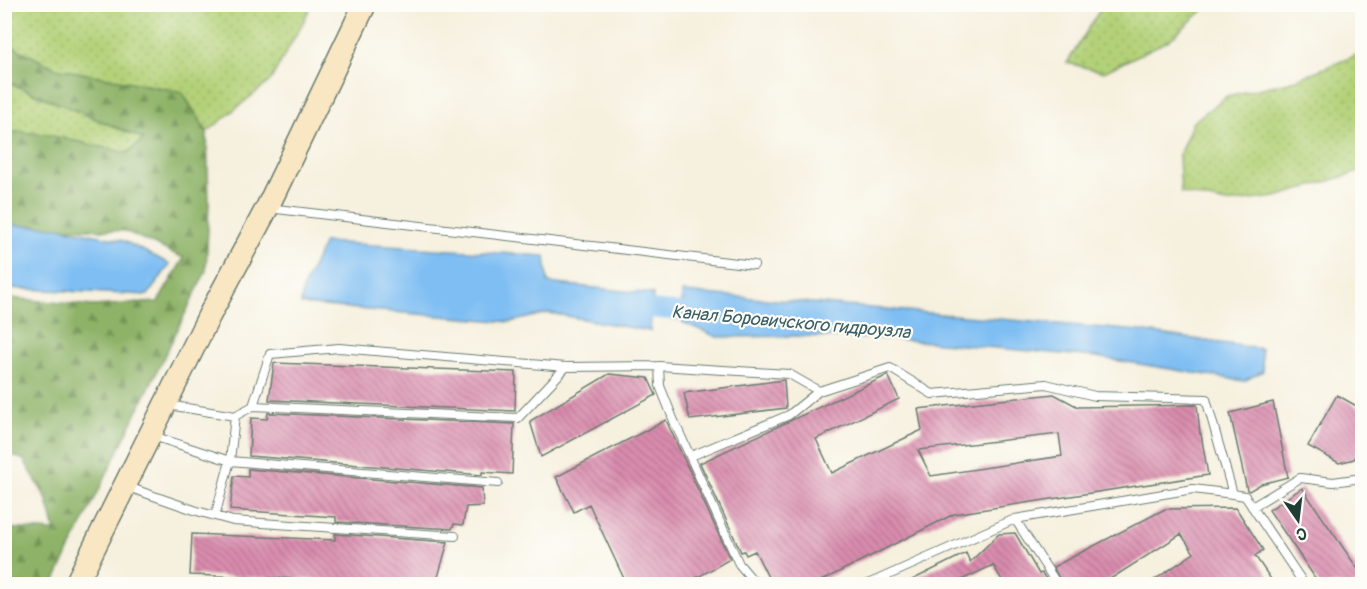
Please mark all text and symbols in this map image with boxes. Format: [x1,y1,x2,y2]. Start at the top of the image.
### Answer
water label: Канал Боровичского гидроузла [671,301,913,345]
north arrow [1268,490,1328,550]
text: С [1294,523,1309,545]

